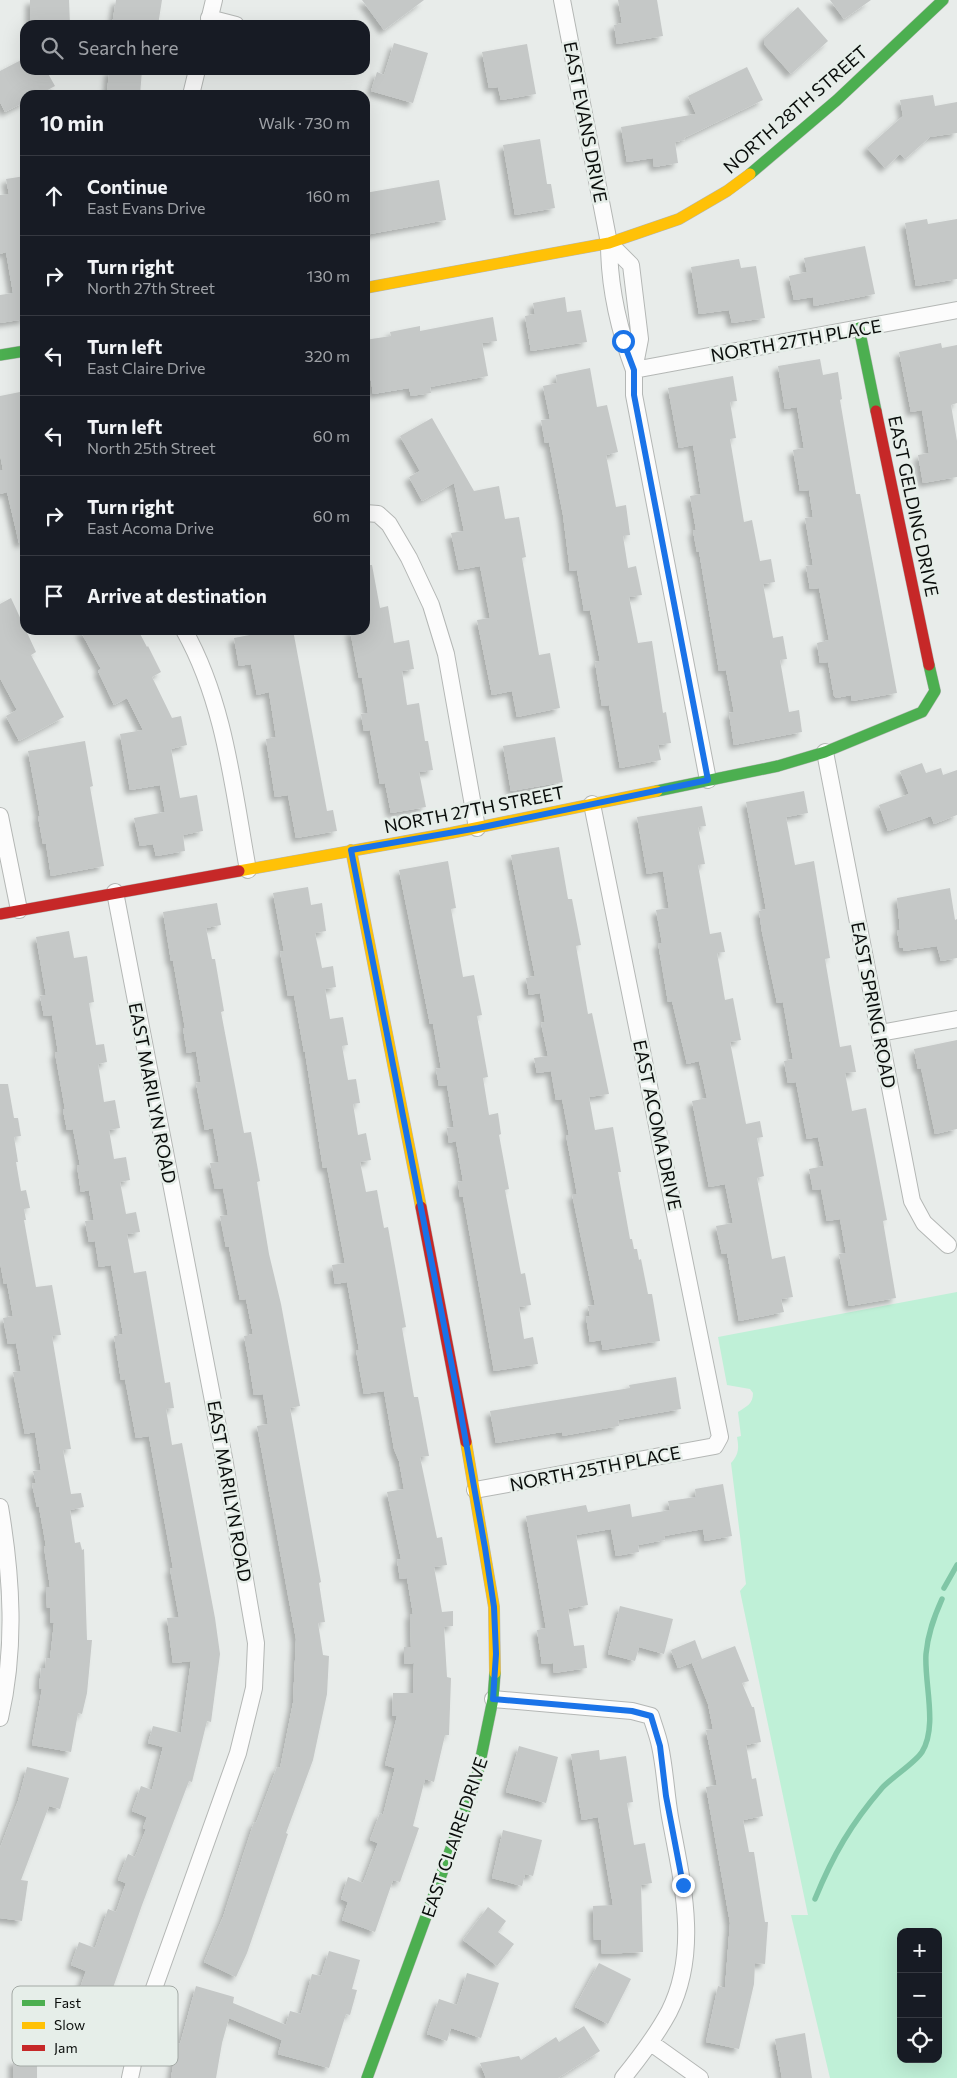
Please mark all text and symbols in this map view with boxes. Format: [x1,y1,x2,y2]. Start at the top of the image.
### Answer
search box [20,20,370,75]
icon: search [38,34,66,62]
text: Search here [78,36,178,59]
street label: EAST EVANS DRIVE [560,40,612,204]
street label: NORTH 28TH STREET [718,40,872,178]
text: 10 min [40,110,104,135]
text: Walk · 730 m [258,113,350,132]
text: Continue [87,175,167,198]
icon: ahead [40,182,68,210]
text: 160 m [306,186,350,205]
text: East Evans Drive [87,198,206,217]
text: Turn right [87,255,174,278]
icon: right [40,262,68,290]
text: 130 m [307,266,350,285]
text: North 27th Street [87,278,215,297]
street label: NORTH 27TH PLACE [709,314,883,366]
route start [612,330,635,353]
text: Turn left [87,335,162,358]
icon: left [40,342,68,370]
text: 320 m [305,346,350,365]
text: East Claire Drive [87,358,206,377]
street label: EAST GELDING DRIVE [884,413,944,599]
text: Turn left [87,415,162,438]
icon: left [40,422,68,450]
text: 60 m [313,426,350,445]
text: North 25th Street [87,438,216,457]
text: Turn right [87,495,174,518]
icon: right [40,502,68,530]
text: 60 m [313,506,350,525]
text: East Acoma Drive [87,518,214,537]
icon: arrive [40,582,68,610]
text: Arrive at destination [87,584,267,607]
street label: NORTH 27TH STREET [382,781,566,837]
street label: EAST SPRING ROAD [847,920,901,1090]
street label: EAST MARILYN ROAD [125,1001,181,1185]
street label: EAST ACOMA DRIVE [629,1038,687,1212]
street label: EAST MARILYN ROAD [203,1399,257,1583]
street label: NORTH 25TH PLACE [508,1441,682,1495]
street label: EAST CLAIRE DRIVE [416,1754,492,1920]
route end [672,1874,695,1897]
map controls [897,1928,942,2063]
button: + [897,1928,942,1973]
button: − [897,1973,942,2018]
legend [12,1986,178,2066]
text: Fast [54,1994,81,2011]
text: Slow [54,2016,85,2033]
button: locate [897,2018,942,2063]
text: Jam [54,2039,78,2056]

